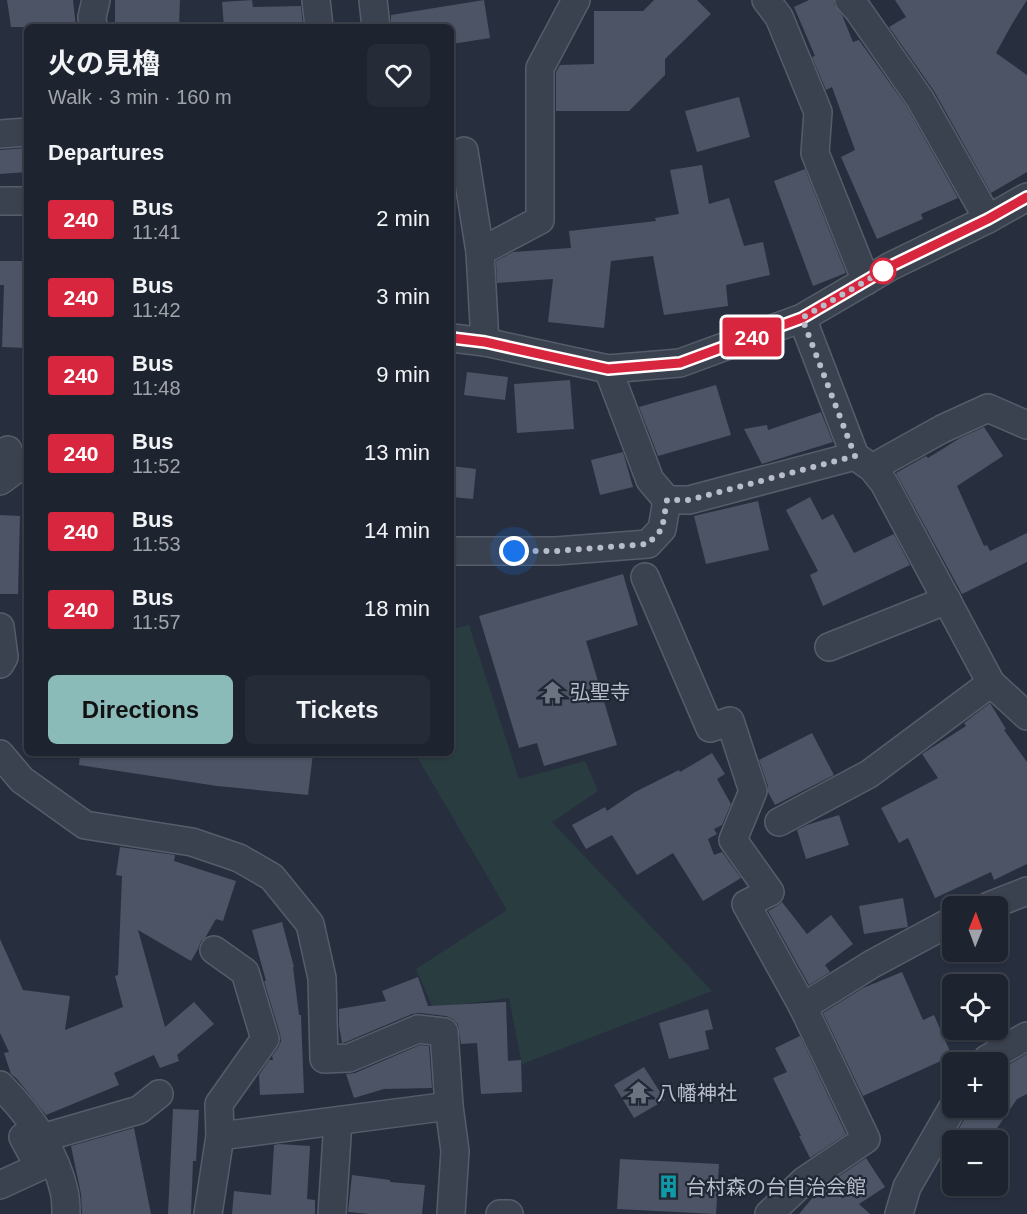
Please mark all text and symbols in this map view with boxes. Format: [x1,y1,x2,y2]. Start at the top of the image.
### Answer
button: heart [367,44,430,107]
text: 火の見櫓 [48,48,160,79]
text: Walk · 3 min · 160 m [48,86,232,108]
text: Departures [48,140,164,165]
text: Bus [132,195,174,220]
text: 2 min [376,206,430,231]
text: 240 [63,208,99,231]
text: 11:41 [132,221,181,243]
unlabelled marker [870,258,896,284]
text: Bus [132,273,174,298]
text: 3 min [376,284,430,309]
text: 240 [63,286,99,309]
text: 11:42 [132,299,181,321]
line badge: 240 [718,318,786,356]
text: 240 [734,326,770,349]
text: Bus [132,351,174,376]
text: 9 min [376,362,430,387]
text: 240 [63,364,99,387]
text: 11:48 [132,377,181,399]
text: Bus [132,429,174,454]
text: 13 min [364,440,430,465]
text: 240 [63,442,99,465]
text: 11:52 [132,455,181,477]
text: Bus [132,507,174,532]
text: 14 min [364,518,430,543]
text: 240 [63,520,99,543]
text: 11:53 [132,533,181,555]
your location [499,536,529,566]
text: Bus [132,585,174,610]
text: 18 min [364,596,430,621]
text: 240 [63,598,99,621]
text: 11:57 [132,611,181,633]
button: Directions [48,675,233,744]
button: Tickets [245,675,430,744]
temple icon: 弘聖寺 [539,679,565,705]
place label: 弘聖寺 [570,681,630,703]
north arrow [942,896,1008,962]
map controls [942,896,1008,1196]
button: locate [942,974,1008,1040]
button: + [942,1052,1008,1118]
temple icon: 八幡神社 [626,1080,652,1106]
place label: 八幡神社 [657,1082,737,1104]
button: − [942,1130,1008,1196]
building icon: 台村森の台自治会館 [655,1174,681,1200]
place label: 台村森の台自治会館 [686,1176,866,1198]

